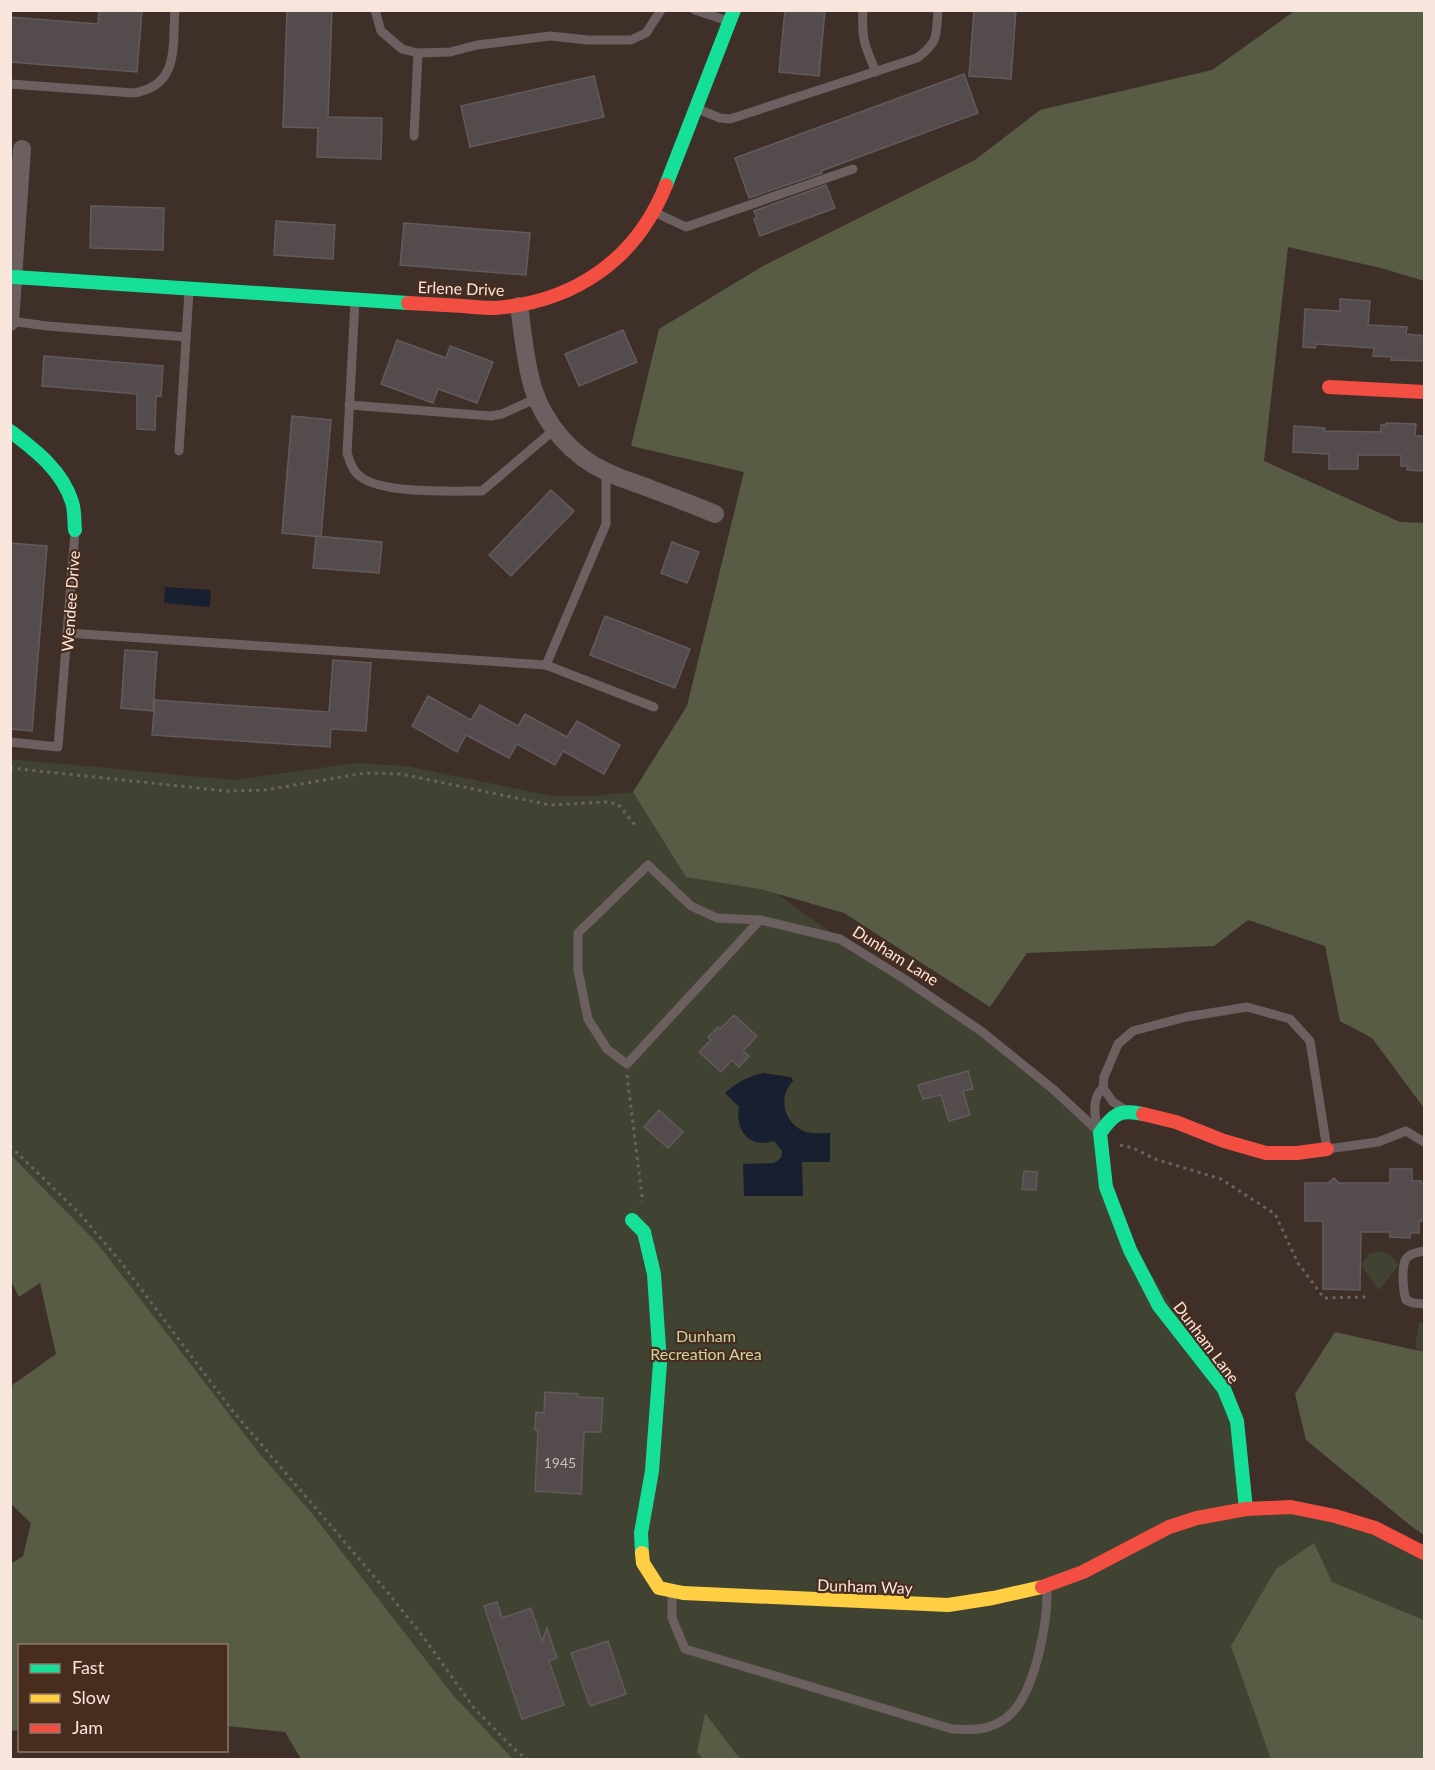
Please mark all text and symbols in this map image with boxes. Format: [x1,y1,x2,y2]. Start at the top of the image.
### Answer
street label: Erlene Drive [417,277,505,299]
street label: Wendee Drive [57,550,83,652]
street label: Dunham Lane [850,921,942,989]
street label: Dunham Lane [1170,1297,1244,1387]
park label: Dunham Recreation Area [650,1326,762,1363]
house number: 1945 [544,1454,576,1471]
street label: Dunham Way [817,1575,914,1597]
legend [18,1644,228,1752]
text: Fast [72,1656,105,1678]
text: Slow [72,1686,110,1708]
text: Jam [72,1716,103,1738]

